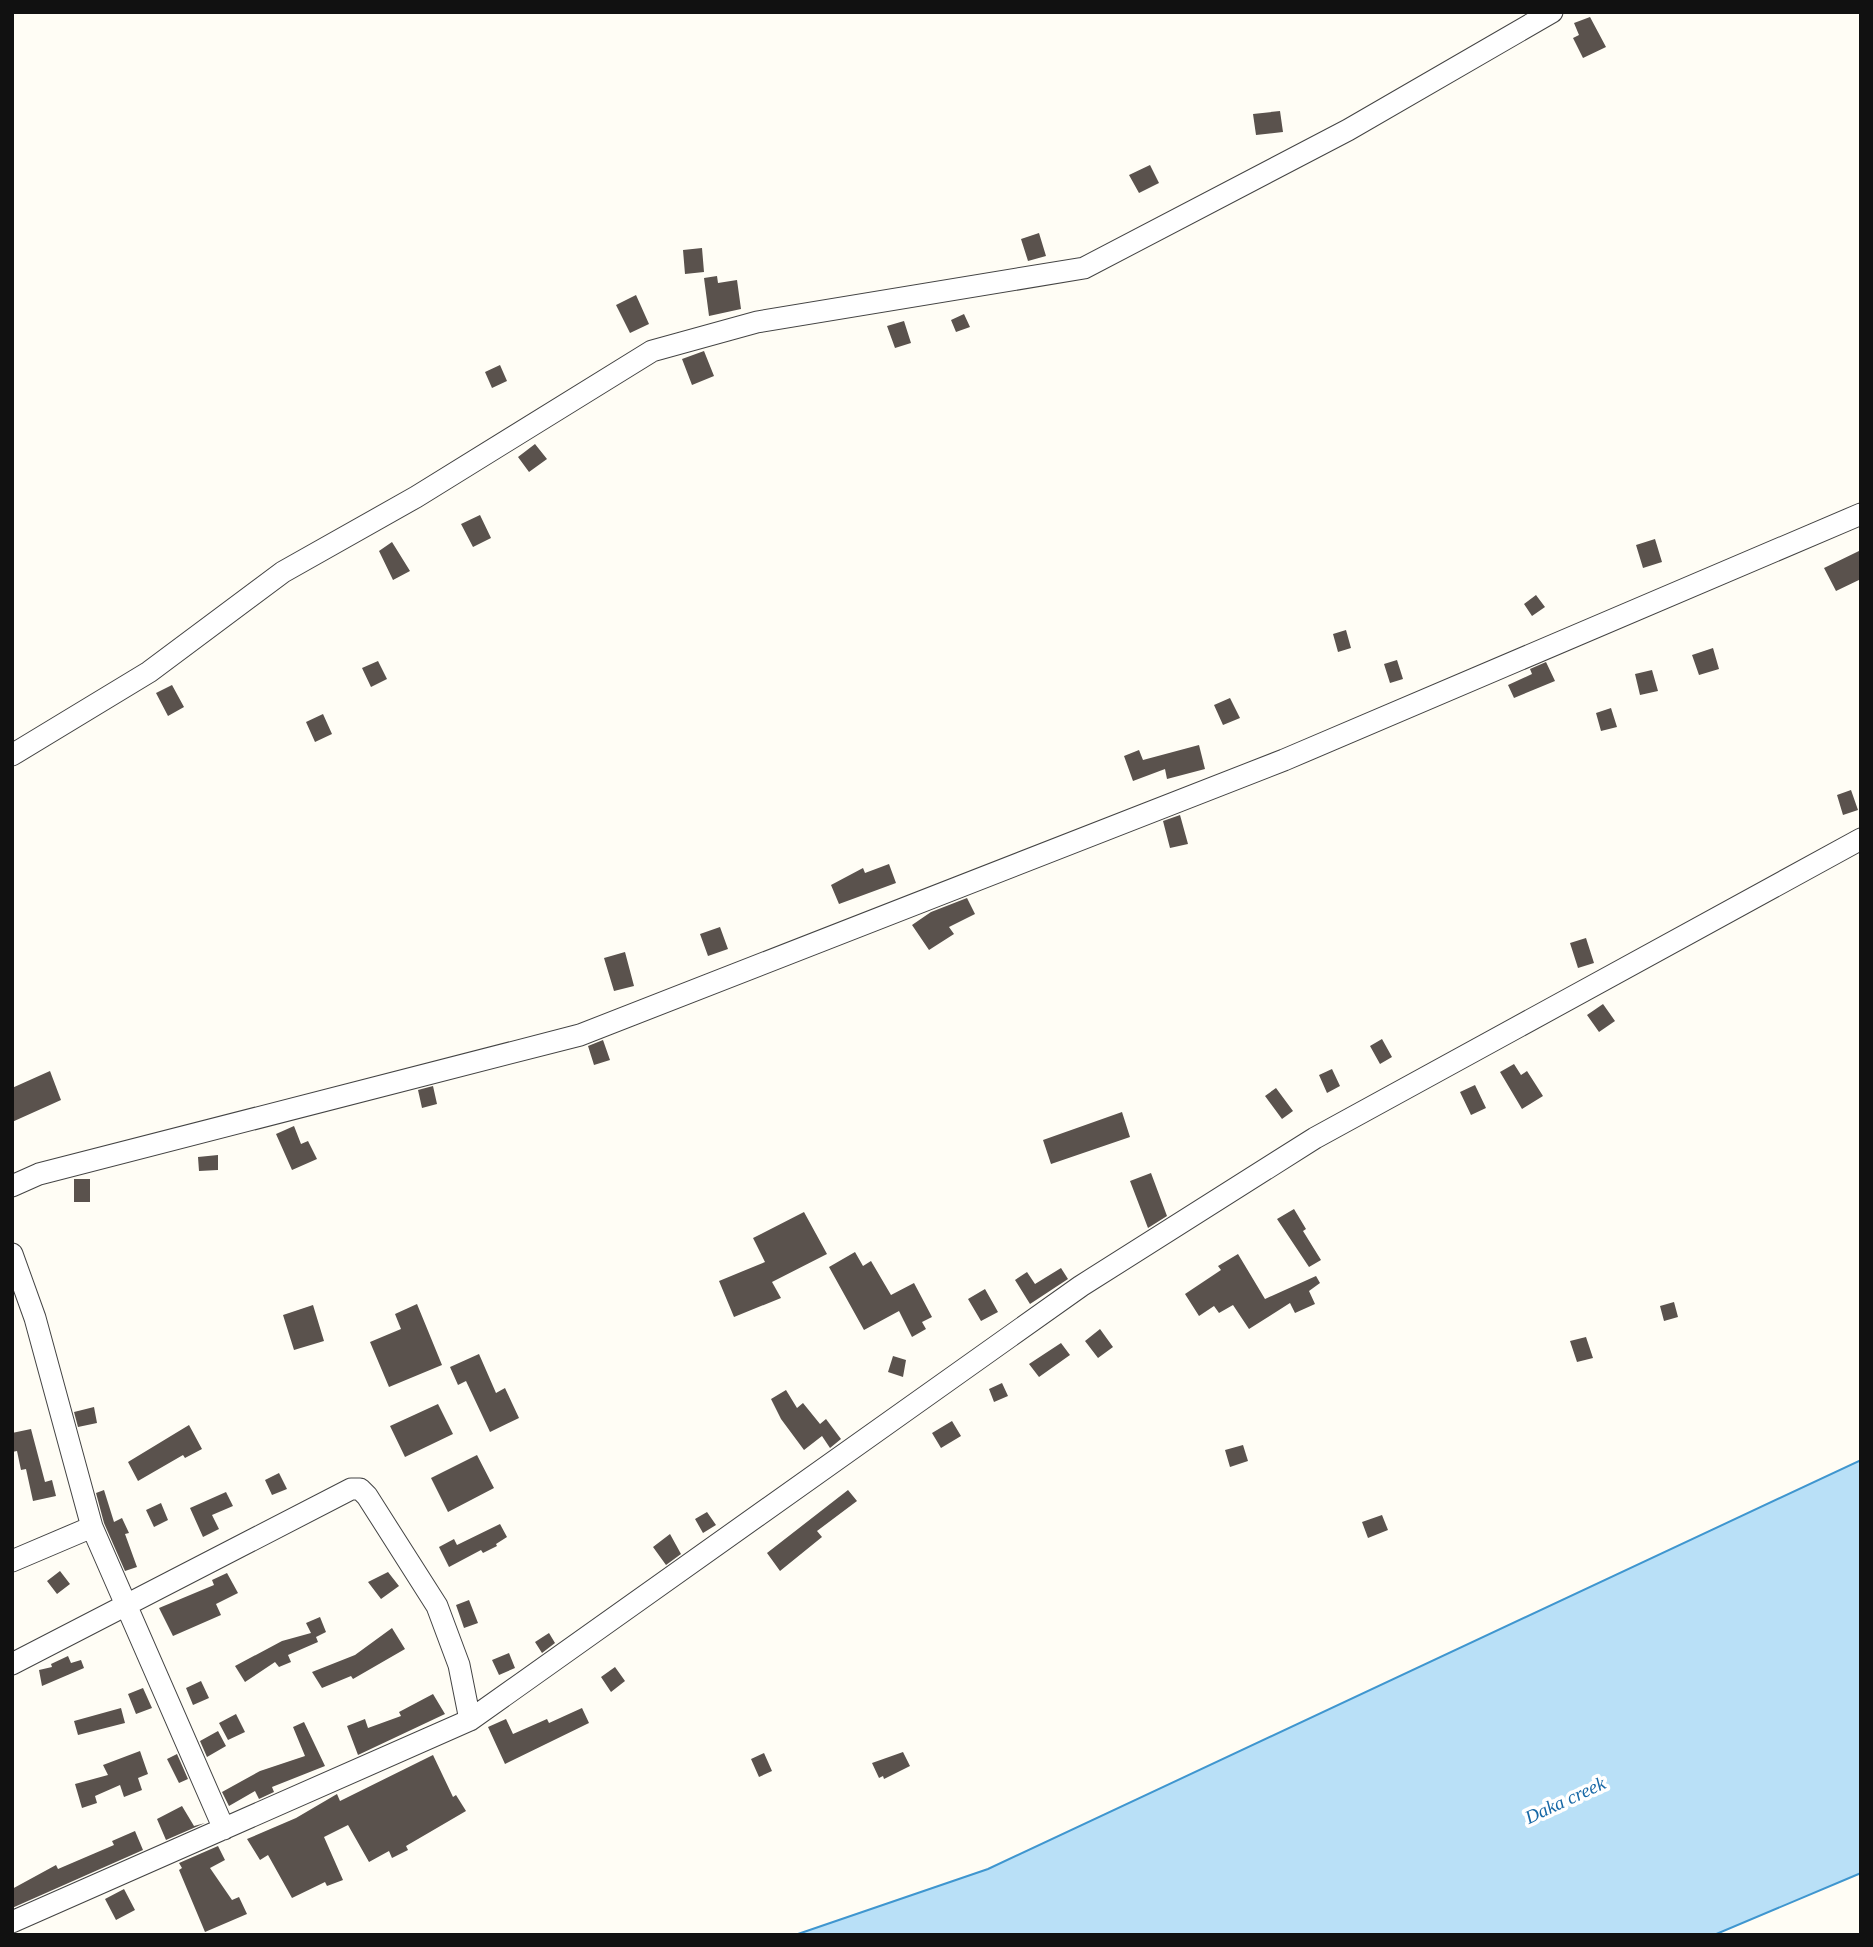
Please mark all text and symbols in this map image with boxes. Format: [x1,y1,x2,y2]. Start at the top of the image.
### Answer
water label: Daka creek [1521,1772,1609,1828]

